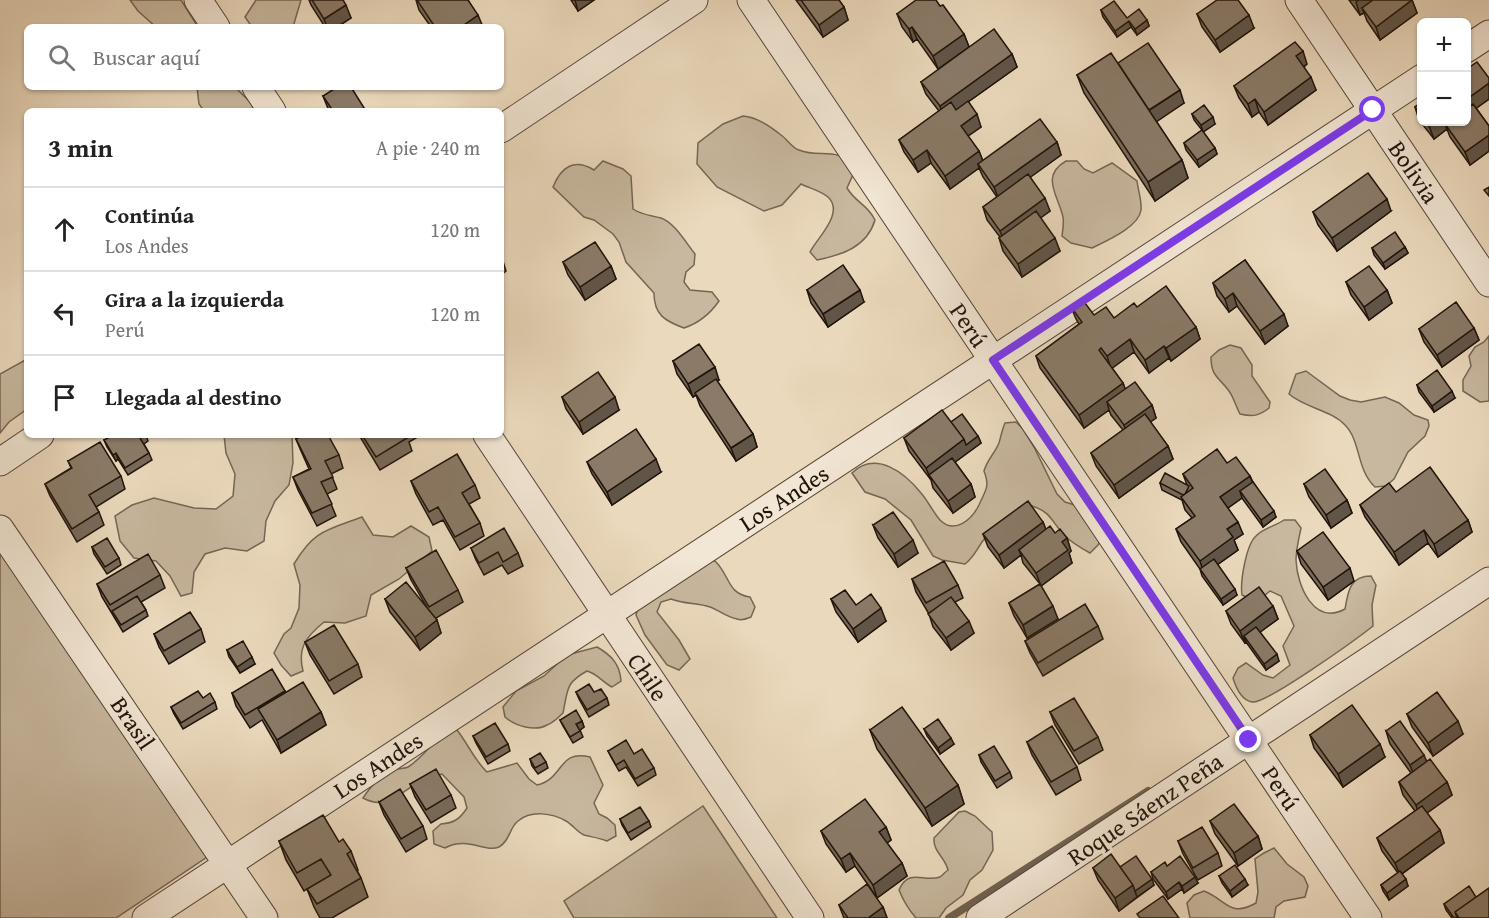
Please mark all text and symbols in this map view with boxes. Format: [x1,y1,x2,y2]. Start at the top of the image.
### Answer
map controls [1417,18,1471,126]
button: + [1417,18,1471,72]
search box [24,24,504,90]
icon: search [45,41,78,74]
text: Buscar aquí [93,41,200,73]
button: − [1417,72,1471,126]
route start [1359,96,1385,122]
text: 3 min [48,128,113,167]
text: A pie · 240 m [376,133,480,162]
street label: Bolivia [1380,133,1448,211]
text: Continúa [105,199,194,231]
icon: ahead [48,213,81,246]
text: 120 m [430,215,480,244]
text: Los Andes [105,231,189,260]
text: Gira a la izquierda [105,283,284,315]
street label: Perú [941,296,997,354]
icon: left [48,297,81,330]
text: 120 m [430,299,480,328]
text: Perú [105,315,144,344]
icon: arrive [48,381,81,414]
text: Llegada al destino [105,381,281,413]
street label: Los Andes [732,456,836,540]
street label: Chile [619,646,677,708]
street label: Brasil [102,689,164,757]
street label: Los Andes [326,723,430,807]
route end [1235,726,1261,752]
street label: Roque Sáenz Peña [1060,744,1230,874]
street label: Perú [1253,759,1309,817]

